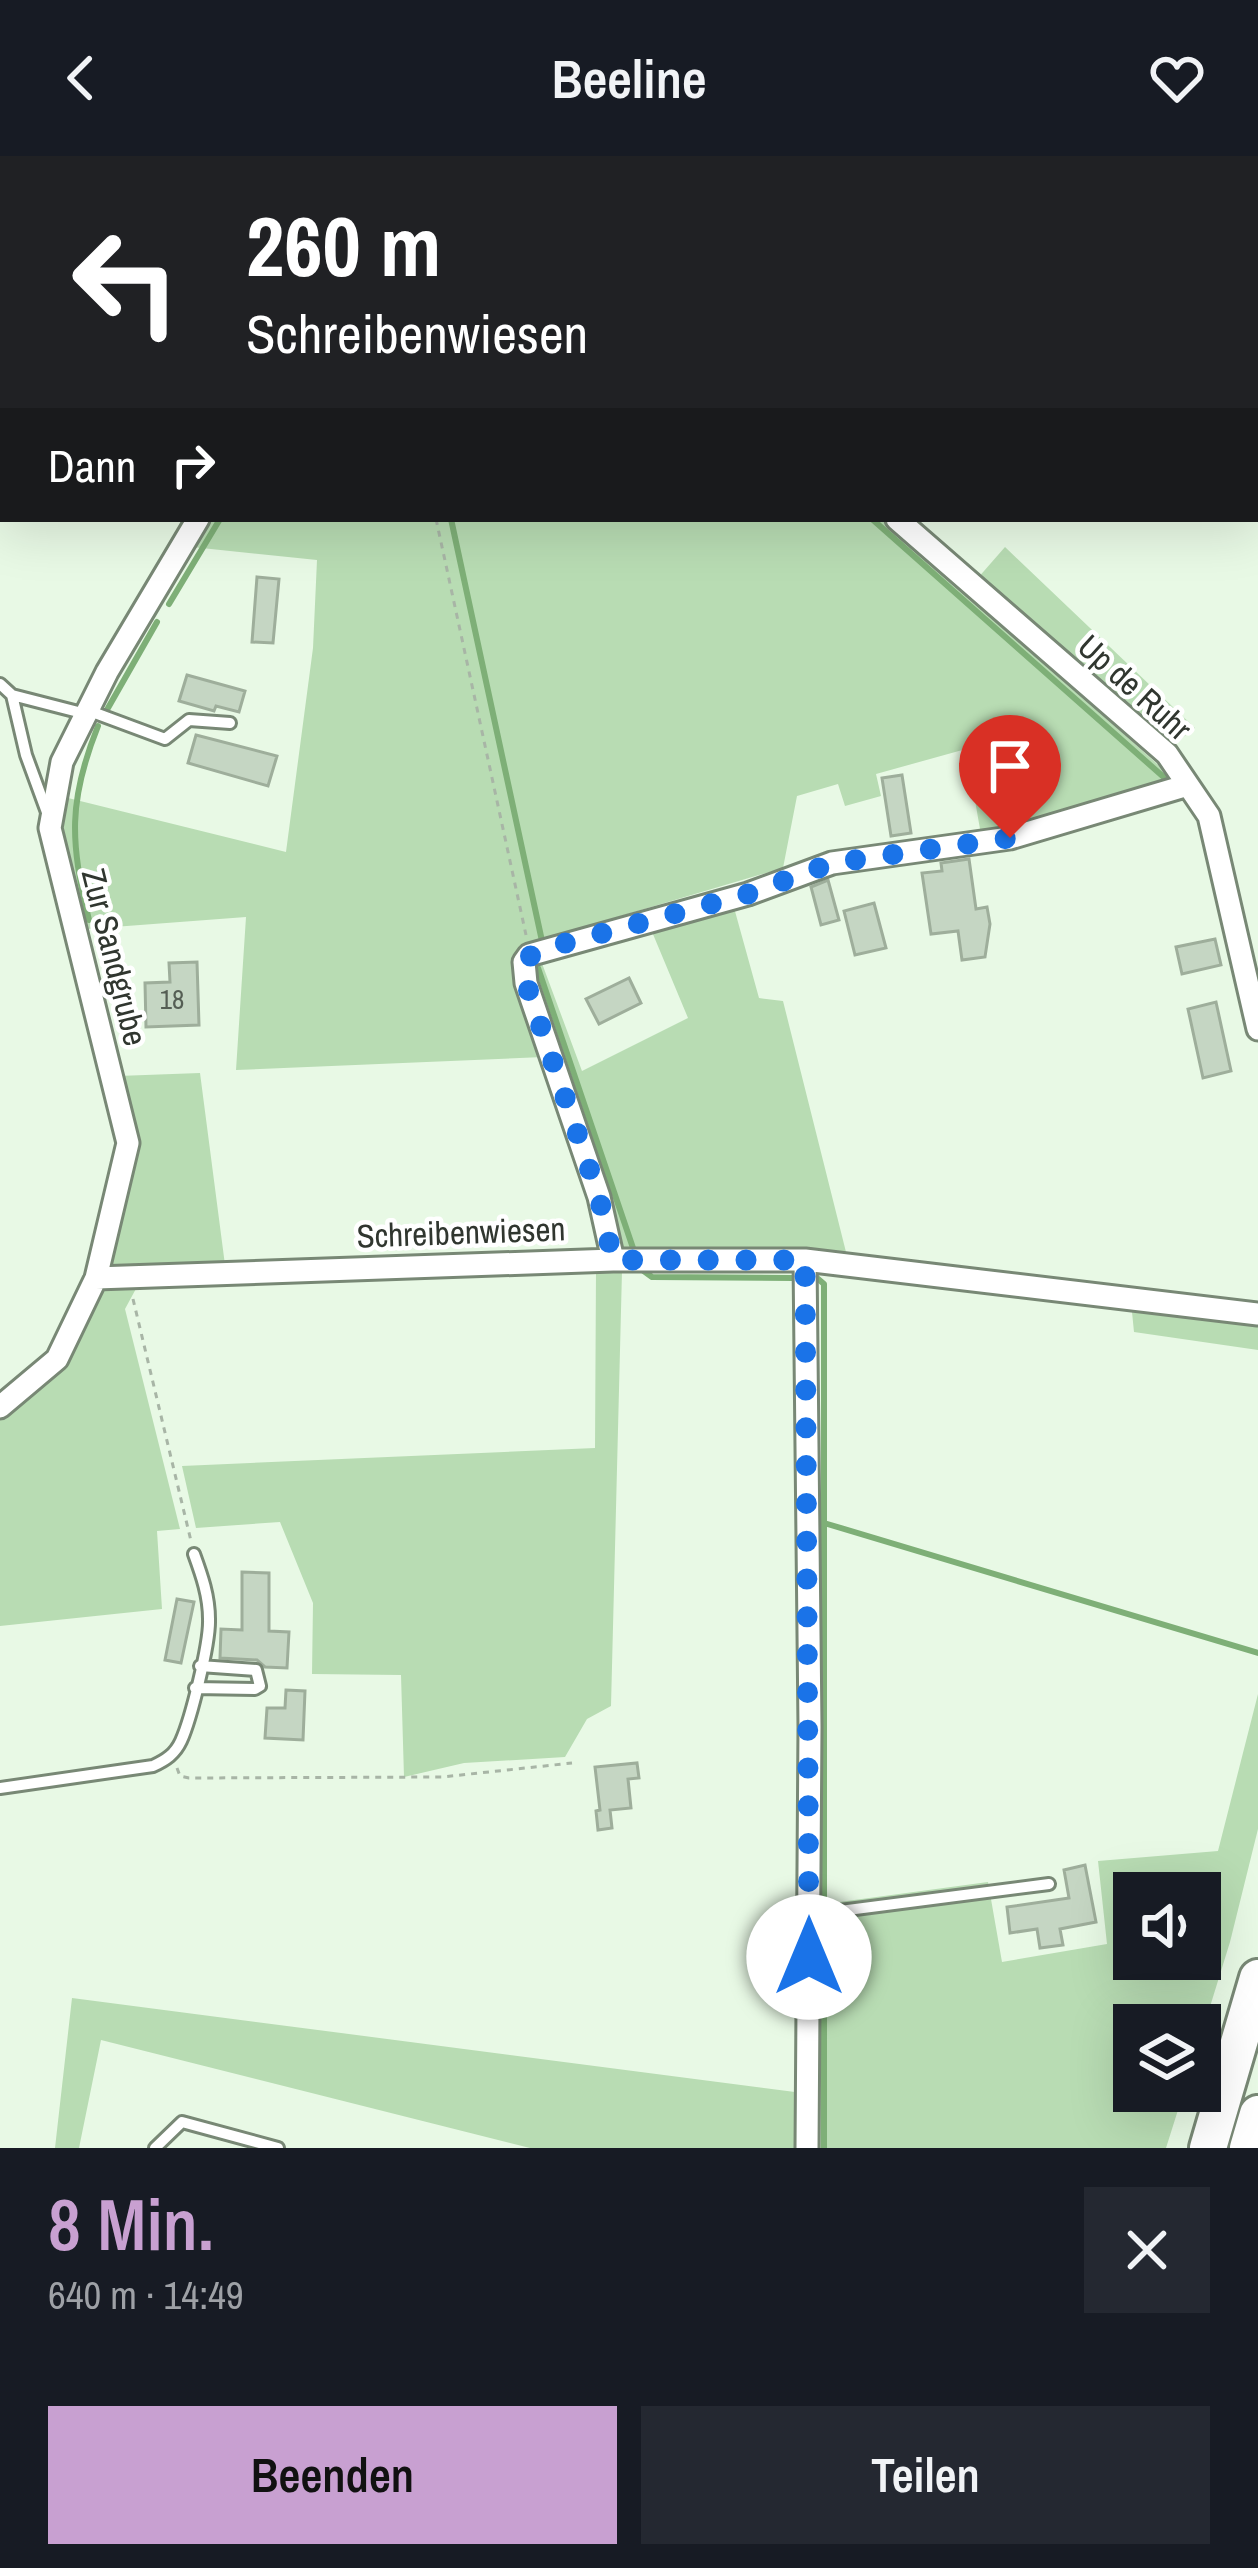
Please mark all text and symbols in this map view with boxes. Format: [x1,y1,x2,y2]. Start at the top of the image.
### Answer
text: Beeline [551,42,707,115]
icon: back [48,45,114,111]
icon: heart [1144,45,1210,111]
text: 260 m [246,189,441,302]
icon: left [48,204,204,360]
text: Schreibenwiesen [246,297,588,370]
icon: right [160,432,226,498]
text: Dann [48,435,136,496]
street label: Up de Ruhr [1069,624,1201,750]
pin [959,715,1061,838]
icon: arrive [977,733,1043,799]
street label: Zur Sandgrube [72,864,158,1050]
house number: 18 [160,981,184,1017]
street label: Schreibenwiesen [356,1206,566,1258]
map controls [1113,1872,1221,2112]
button: sound [1113,1872,1221,1980]
position arrow [746,1894,872,2020]
button: layers [1113,2004,1221,2112]
text: 8 Min. [48,2175,214,2272]
button: close [1084,2187,1210,2313]
text: 640 m · 14:49 [48,2269,244,2321]
button: Beenden [48,2406,617,2544]
button: Teilen [641,2406,1210,2544]

